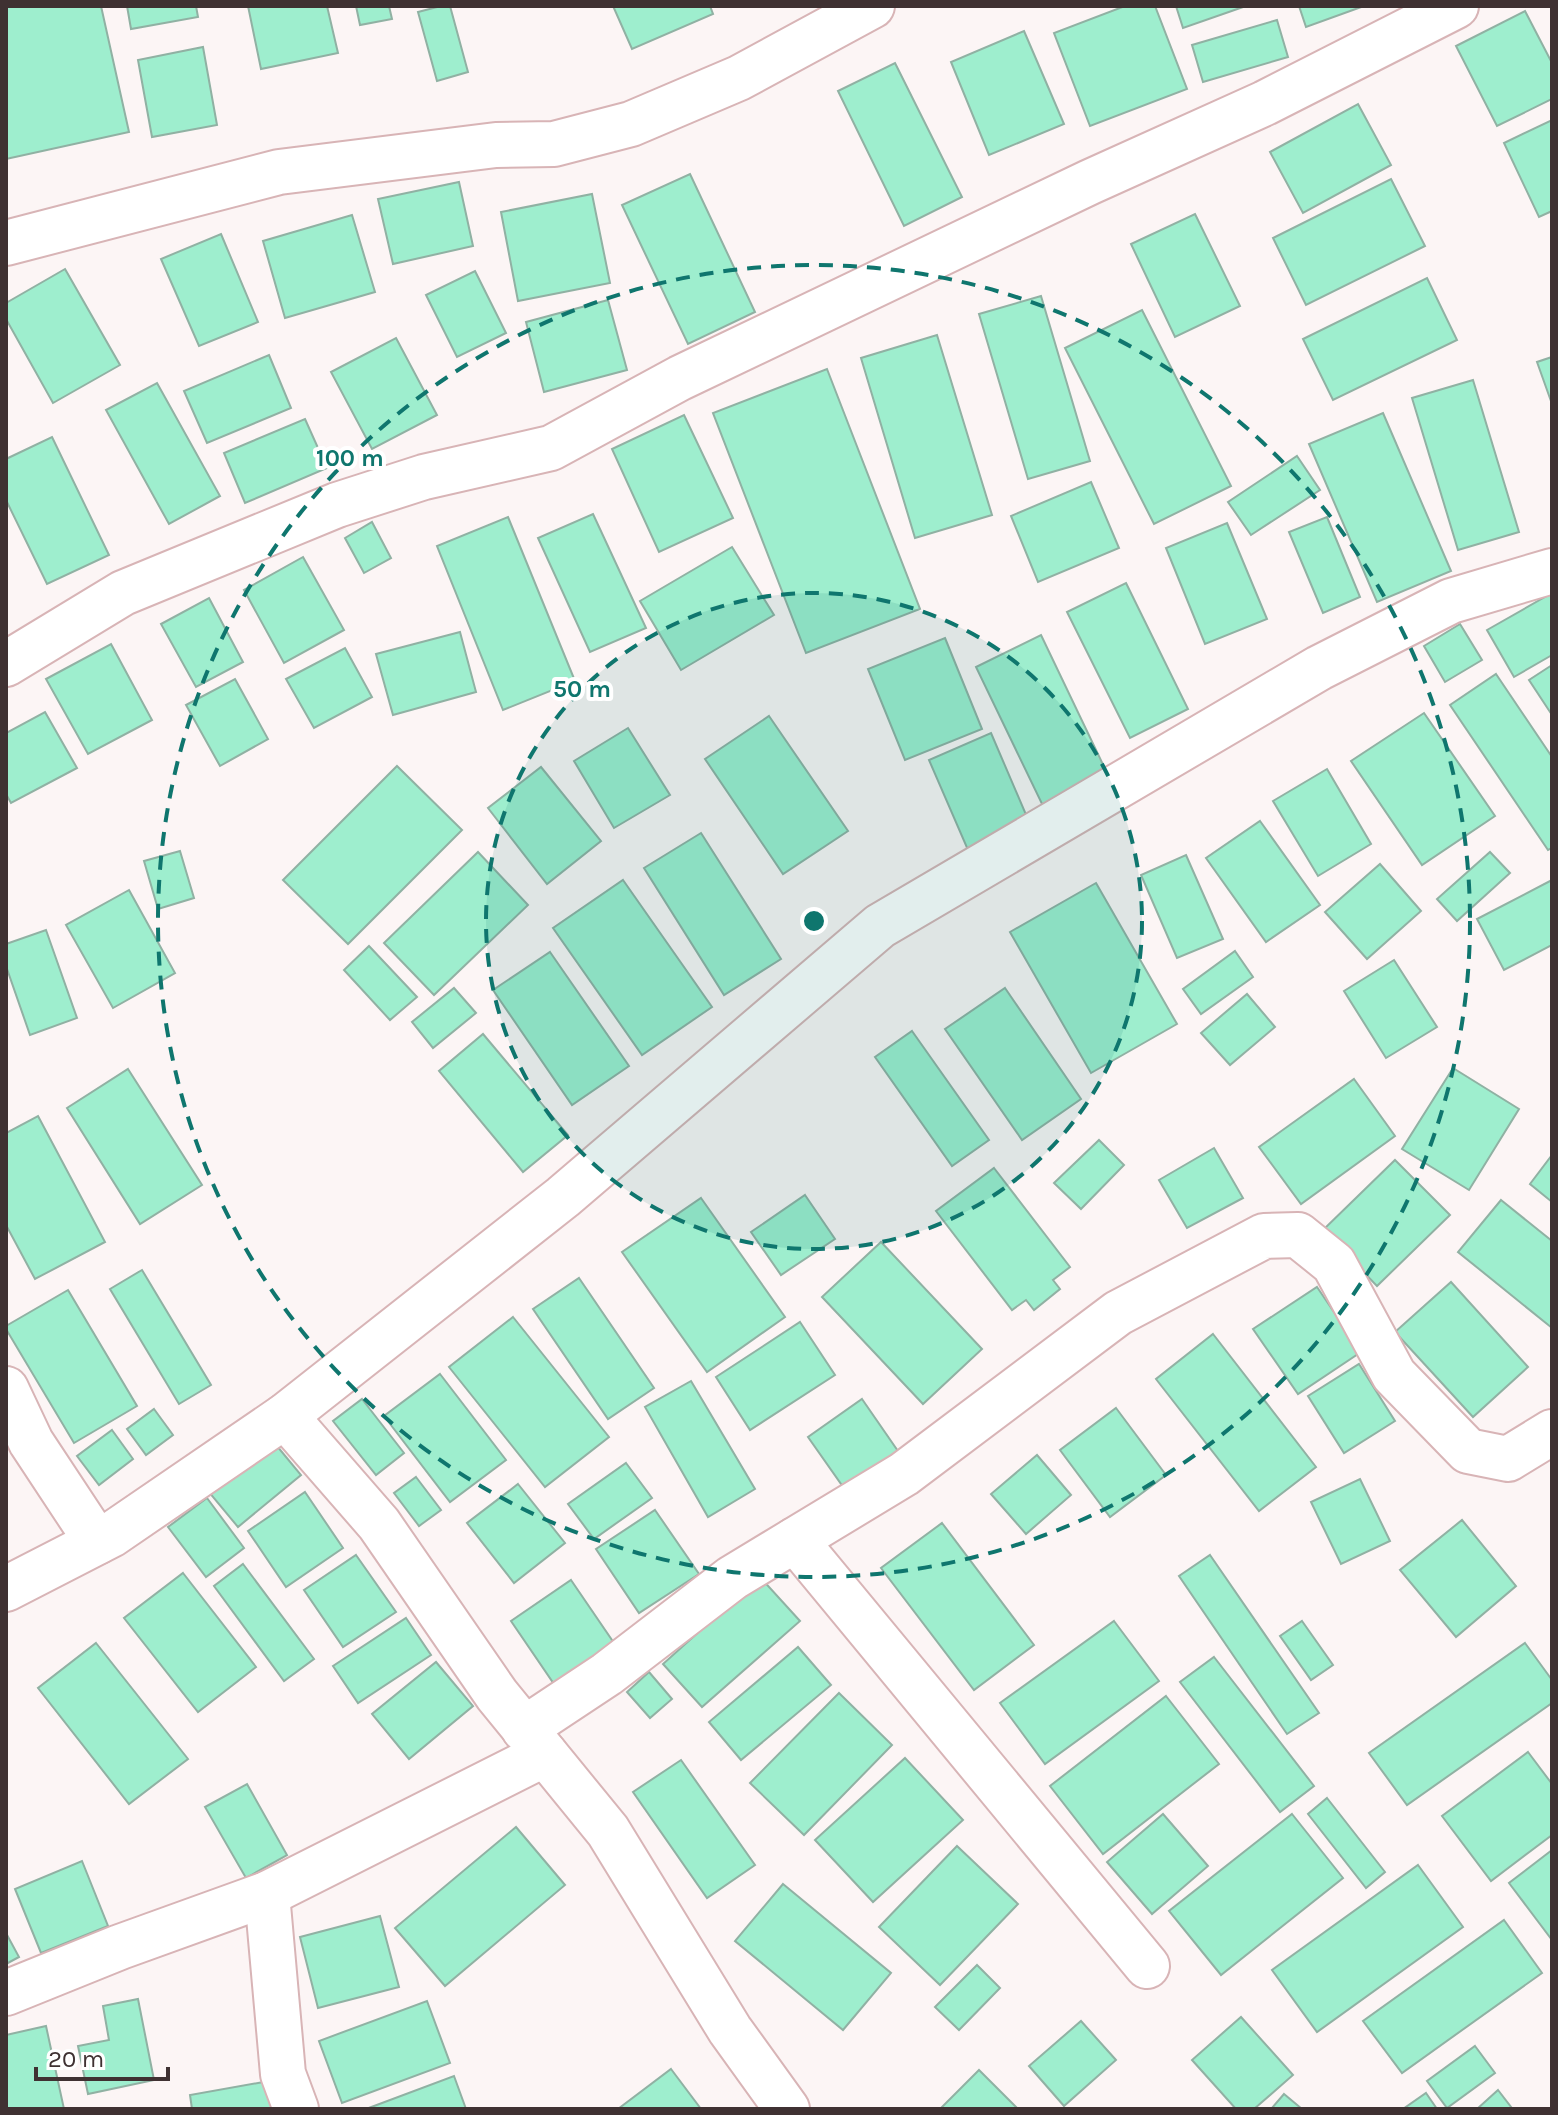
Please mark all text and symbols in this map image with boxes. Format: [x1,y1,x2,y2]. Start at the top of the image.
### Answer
text: 100 m [316,444,384,472]
text: 50 m [553,675,611,703]
centre of rings [800,907,828,935]
scale bar [36,2031,168,2081]
text: 20 m [48,2045,104,2073]

